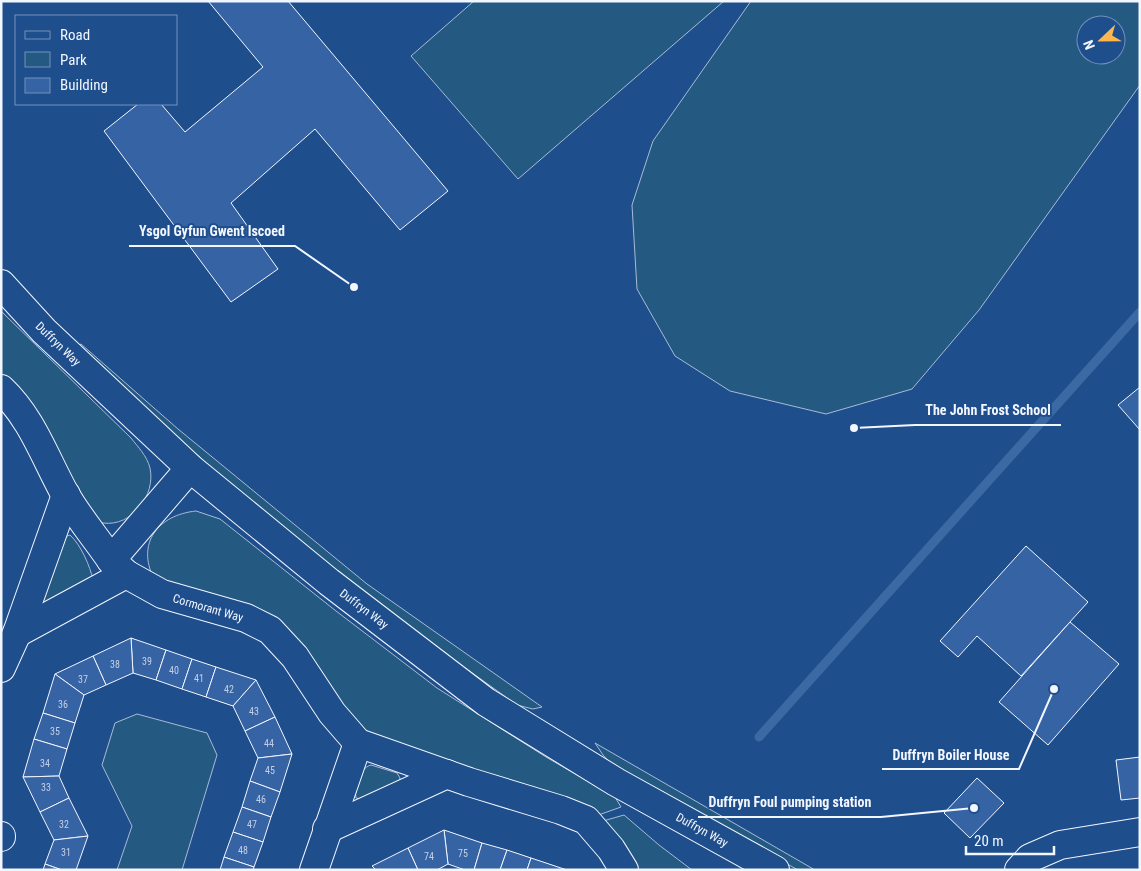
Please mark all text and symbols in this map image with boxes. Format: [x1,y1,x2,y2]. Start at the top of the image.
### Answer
legend [15,15,178,105]
north arrow [1076,15,1126,65]
text: Road [60,26,90,44]
text: N [1080,38,1098,52]
text: Park [60,51,87,69]
text: Building [60,76,108,94]
callout: Ysgol Gyfun Gwent Iscoed [129,217,295,246]
text: Ysgol Gyfun Gwent Iscoed [139,223,285,239]
street label: Duffryn Way [33,319,83,369]
callout: The John Frost School [915,396,1061,425]
text: The John Frost School [925,402,1051,418]
street label: Duffryn Way [337,586,391,632]
street label: Cormorant Way [171,591,245,625]
house number: 39 [142,656,152,667]
house number: 38 [110,659,120,670]
house number: 40 [169,665,179,676]
house number: 41 [194,673,204,684]
house number: 37 [78,674,88,685]
house number: 42 [224,684,234,695]
house number: 36 [58,699,68,710]
house number: 43 [249,706,259,717]
house number: 35 [50,726,60,737]
house number: 44 [264,738,274,749]
callout: Duffryn Boiler House [882,740,1019,769]
text: Duffryn Boiler House [892,747,1010,763]
house number: 34 [40,758,50,769]
house number: 45 [265,765,275,776]
house number: 33 [41,782,51,793]
callout: Duffryn Foul pumping station [698,788,881,817]
house number: 46 [256,794,266,805]
text: Duffryn Foul pumping station [709,794,872,810]
street label: Duffryn Way [674,810,730,850]
house number: 32 [59,819,69,830]
house number: 47 [247,819,257,830]
scale bar [966,824,1054,856]
text: 20 m [974,832,1004,850]
house number: 48 [238,845,248,856]
house number: 31 [61,847,71,858]
house number: 75 [458,848,468,859]
house number: 74 [424,851,434,862]

